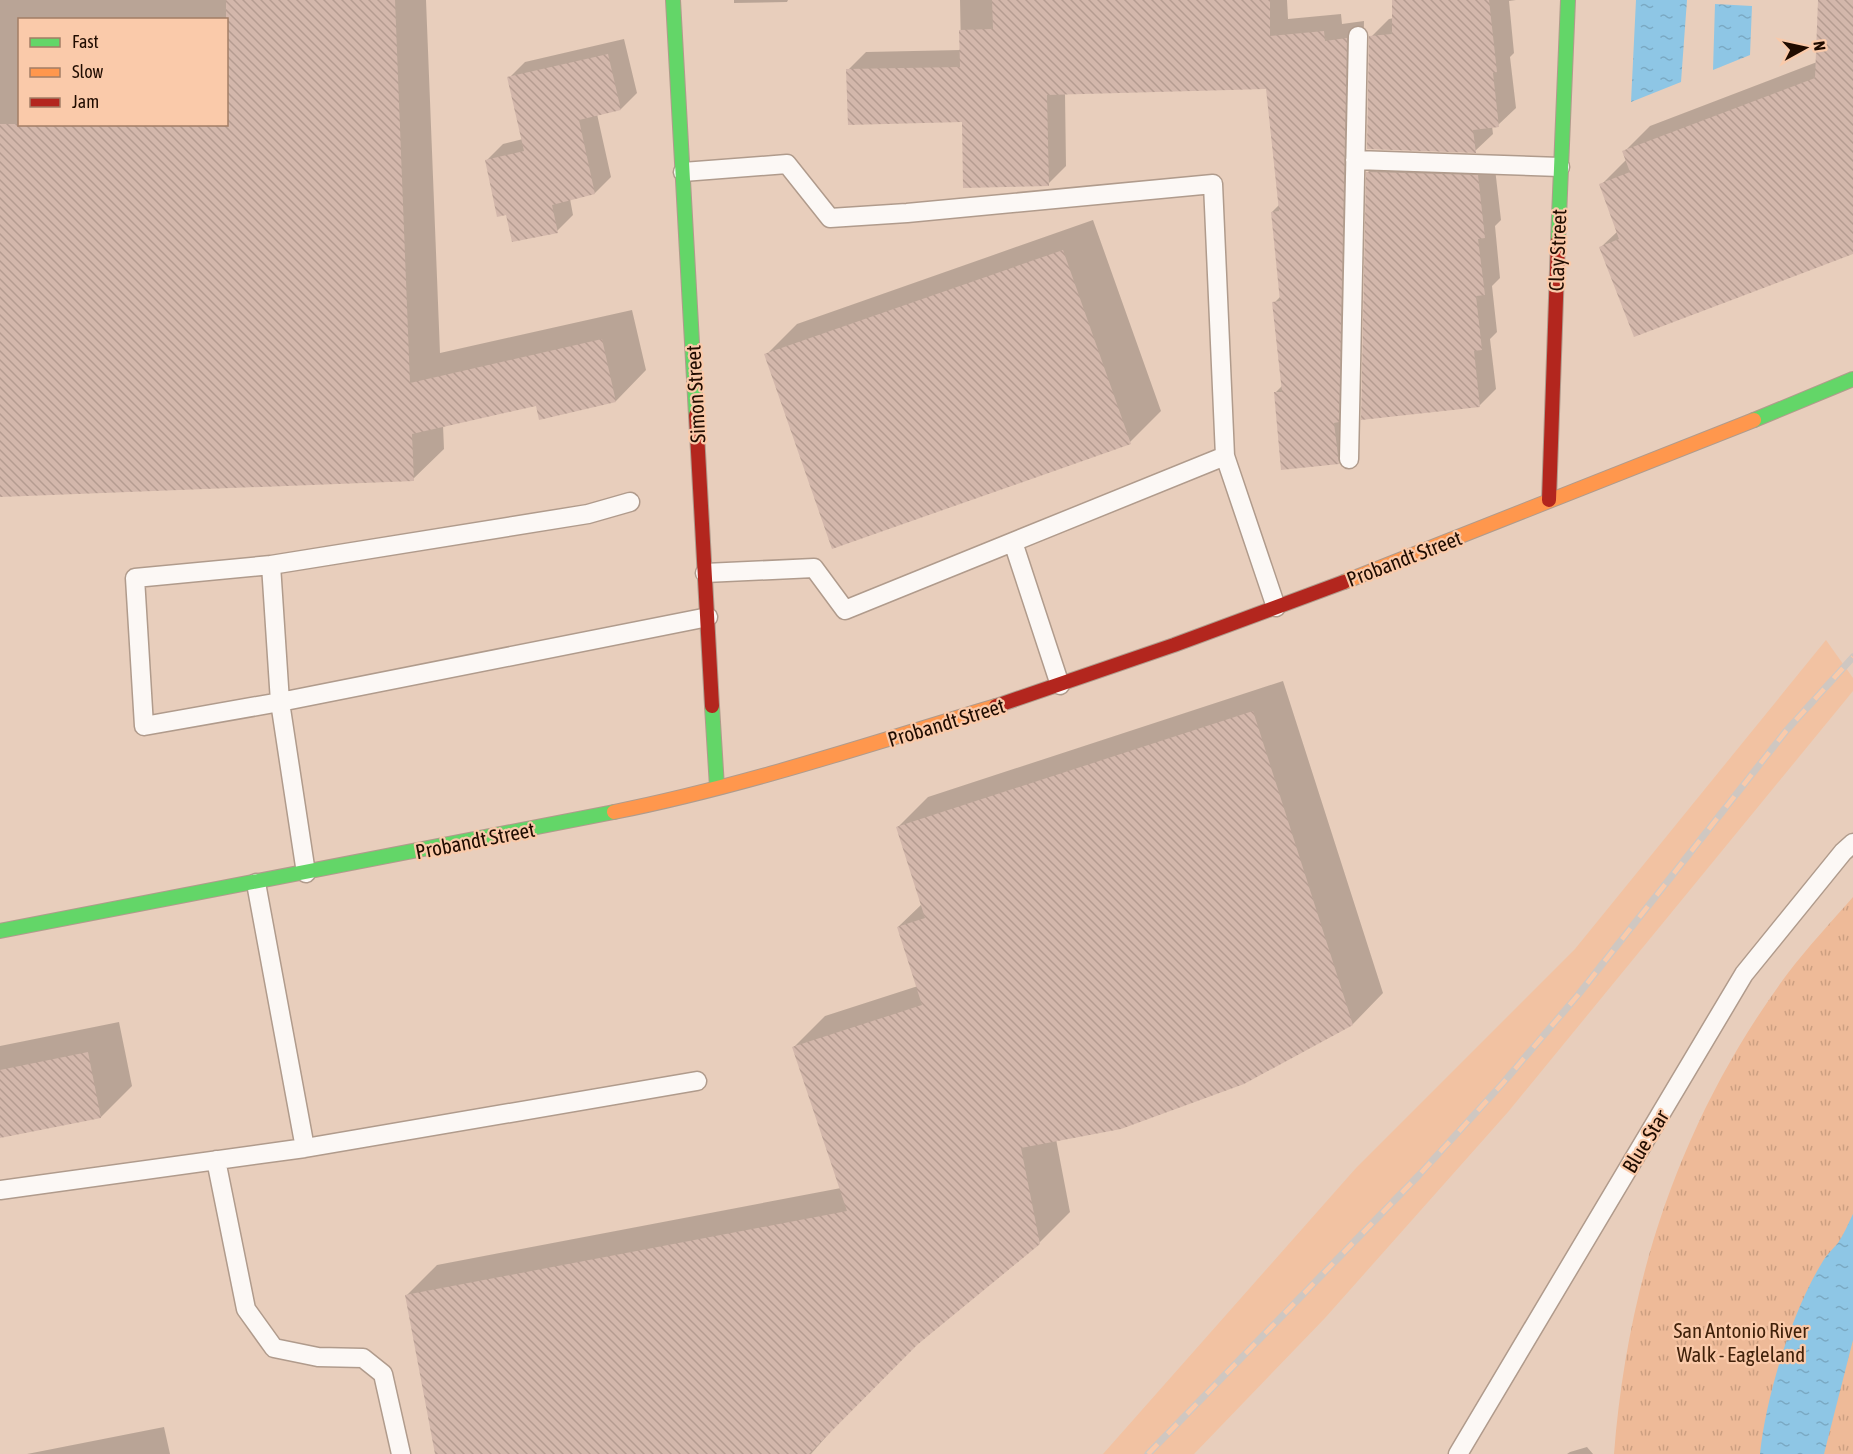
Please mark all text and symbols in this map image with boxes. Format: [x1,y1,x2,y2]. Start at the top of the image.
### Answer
legend [18,18,228,126]
north arrow [1775,18,1835,78]
text: Fast [72,31,99,52]
text: N [1810,40,1829,52]
text: Slow [72,61,103,82]
text: Jam [72,91,99,112]
street label: Clay Street [1544,208,1570,292]
street label: Simon Street [680,345,710,443]
street label: Probandt Street [1343,525,1465,591]
street label: Probandt Street [885,693,1007,751]
street label: Probandt Street [413,817,537,863]
street label: Blue Star [1617,1105,1673,1177]
park label: San Antonio River Walk - Eagleland [1673,1318,1809,1366]

